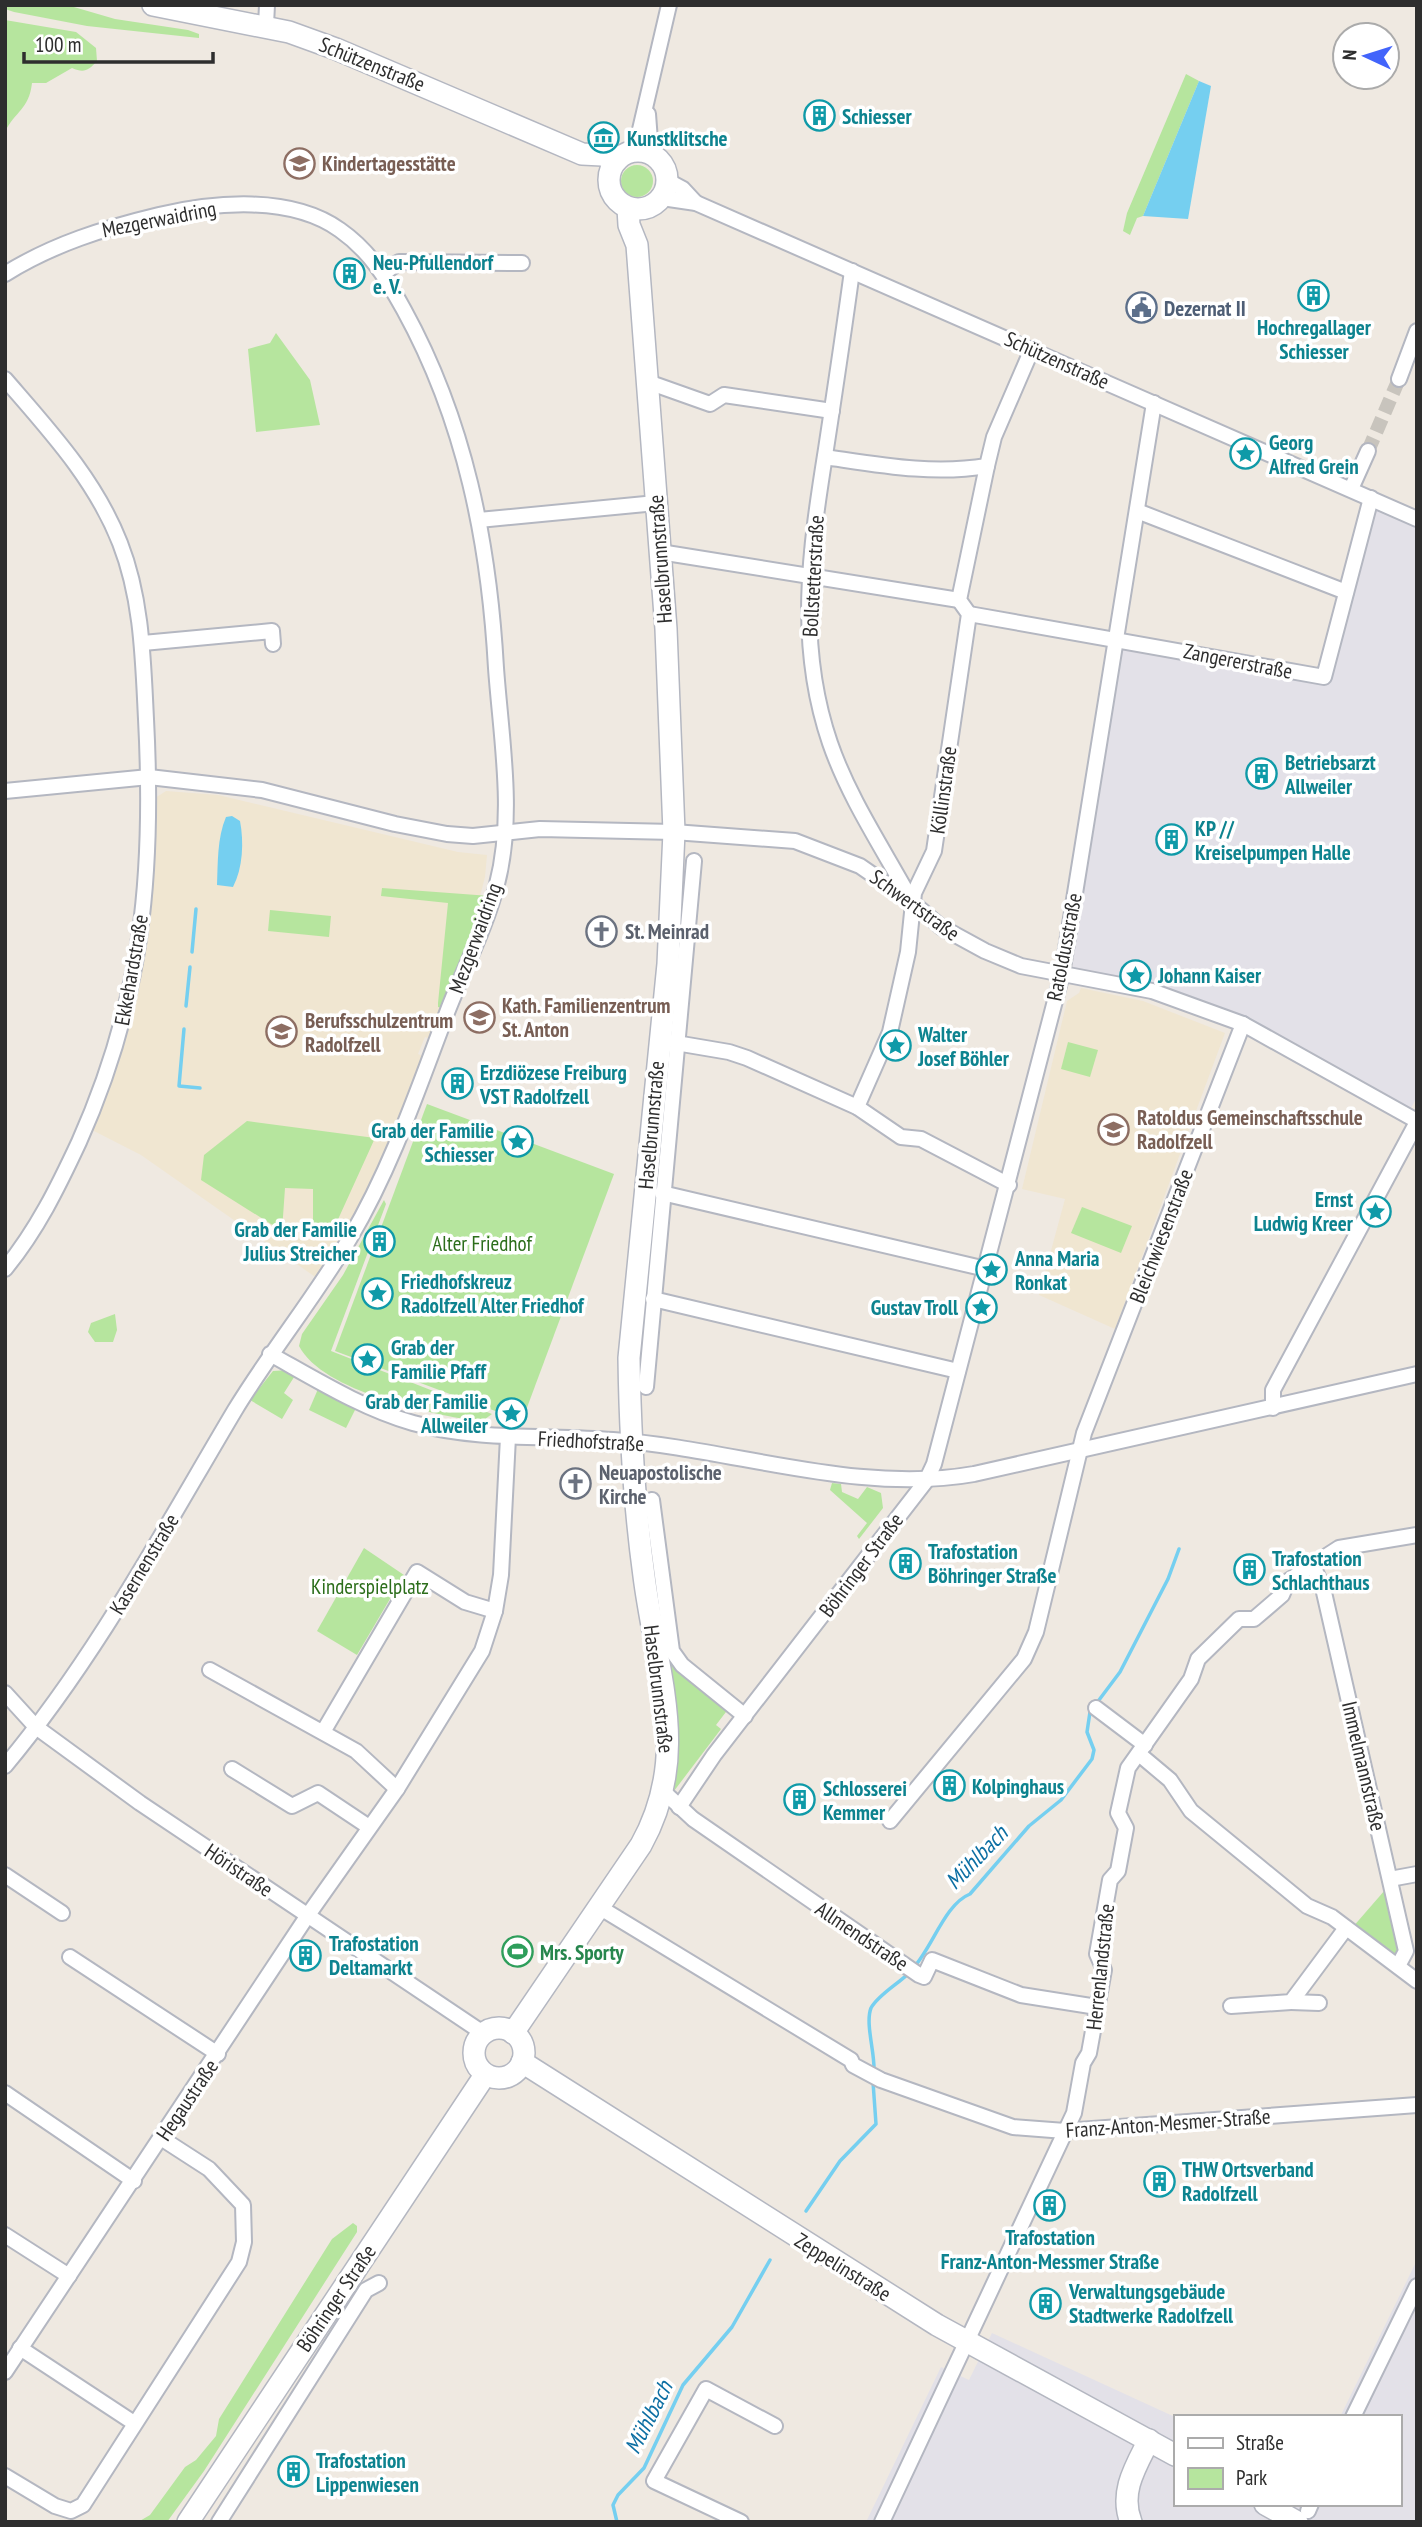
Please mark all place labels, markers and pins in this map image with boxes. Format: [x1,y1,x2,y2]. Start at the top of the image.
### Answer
building icon: Schiesser [802,99,836,133]
place label: Schiesser [842,103,912,130]
museum icon: Kunstklitsche [587,121,621,155]
place label: Kunstklitsche [627,125,728,152]
school or university icon: Kindertagesstätte [282,146,316,180]
place label: Kindertagesstätte [322,150,456,177]
place label: Neu-Pfullendorf e. V. [373,249,494,300]
building icon: Neu-Pfullendorf e. V. [333,257,367,291]
building icon: Hochregallager Schiesser [1297,278,1331,312]
public building icon: Dezernat II [1124,291,1158,325]
place label: Dezernat II [1164,295,1246,322]
place label: Hochregallager Schiesser [1257,314,1372,365]
place label: Georg Alfred Grein [1268,429,1359,480]
place icon: Georg Alfred Grein [1229,437,1263,471]
place label: Betriebsarzt Allweiler [1284,749,1376,800]
building icon: Betriebsarzt Allweiler [1245,757,1279,791]
place label: KP // Kreiselpumpen Halle [1195,815,1351,866]
building icon: KP // Kreiselpumpen Halle [1155,823,1189,857]
church icon: St. Meinrad [585,914,619,948]
place label: St. Meinrad [625,918,709,945]
place icon: Johann Kaiser [1118,958,1152,992]
place label: Johann Kaiser [1157,962,1262,989]
place label: Kath. Familienzentrum St. Anton [502,992,671,1043]
school or university icon: Kath. Familienzentrum St. Anton [462,1000,496,1034]
place label: Berufsschulzentrum Radolfzell [305,1007,453,1058]
school or university icon: Berufsschulzentrum Radolfzell [265,1015,299,1049]
place label: Walter Josef Böhler [917,1021,1010,1072]
place icon: Walter Josef Böhler [878,1029,912,1063]
place label: Erzdiözese Freiburg VST Radolfzell [479,1059,627,1110]
building icon: Erzdiözese Freiburg VST Radolfzell [440,1067,474,1101]
place label: Ratoldus Gemeinschaftsschule Radolfzell [1137,1104,1363,1155]
school or university icon: Ratoldus Gemeinschaftsschule Radolfzell [1097,1112,1131,1146]
place label: Grab der Familie Schiesser [371,1117,495,1168]
place icon: Grab der Familie Schiesser [500,1125,534,1159]
place label: Ernst Ludwig Kreer [1254,1186,1354,1237]
place icon: Ernst Ludwig Kreer [1359,1194,1393,1228]
place label: Grab der Familie Julius Streicher [234,1216,358,1267]
building icon: Grab der Familie Julius Streicher [363,1224,397,1258]
place label: Anna Maria Ronkat [1014,1245,1100,1296]
place icon: Anna Maria Ronkat [975,1253,1009,1287]
place label: Friedhofskreuz Radolfzell Alter Friedhof [401,1268,585,1319]
place icon: Friedhofskreuz Radolfzell Alter Friedhof [361,1276,395,1310]
place icon: Gustav Troll [964,1290,998,1324]
place label: Gustav Troll [871,1294,959,1321]
place label: Grab der Familie Pfaff [391,1334,487,1385]
place icon: Grab der Familie Pfaff [351,1342,385,1376]
place label: Grab der Familie Allweiler [365,1388,489,1439]
place icon: Grab der Familie Allweiler [494,1396,528,1430]
place label: Neuapostolische Kirche [599,1459,722,1510]
church icon: Neuapostolische Kirche [559,1467,593,1501]
place label: Trafostation Böhringer Straße [928,1538,1057,1589]
place label: Trafostation Schlachthaus [1272,1545,1369,1596]
building icon: Trafostation Böhringer Straße [888,1546,922,1580]
building icon: Trafostation Schlachthaus [1232,1553,1266,1587]
building icon: Kolpinghaus [932,1769,966,1803]
place label: Kolpinghaus [972,1773,1064,1800]
place label: Schlosserei Kemmer [823,1775,907,1826]
building icon: Schlosserei Kemmer [783,1783,817,1817]
place label: Trafostation Deltamarkt [329,1930,419,1981]
sports icon: Mrs. Sporty [500,1935,534,1969]
building icon: Trafostation Deltamarkt [289,1938,323,1972]
place label: Mrs. Sporty [540,1939,624,1966]
place label: THW Ortsverband Radolfzell [1182,2156,1314,2207]
building icon: THW Ortsverband Radolfzell [1142,2164,1176,2198]
building icon: Trafostation Franz-Anton-Messmer Straße [1033,2188,1067,2222]
place label: Trafostation Franz-Anton-Messmer Straße [941,2224,1159,2275]
place label: Verwaltungsgebäude Stadtwerke Radolfzell [1068,2278,1234,2329]
building icon: Verwaltungsgebäude Stadtwerke Radolfzell [1029,2286,1063,2320]
place label: Trafostation Lippenwiesen [316,2447,419,2498]
building icon: Trafostation Lippenwiesen [276,2455,310,2489]

